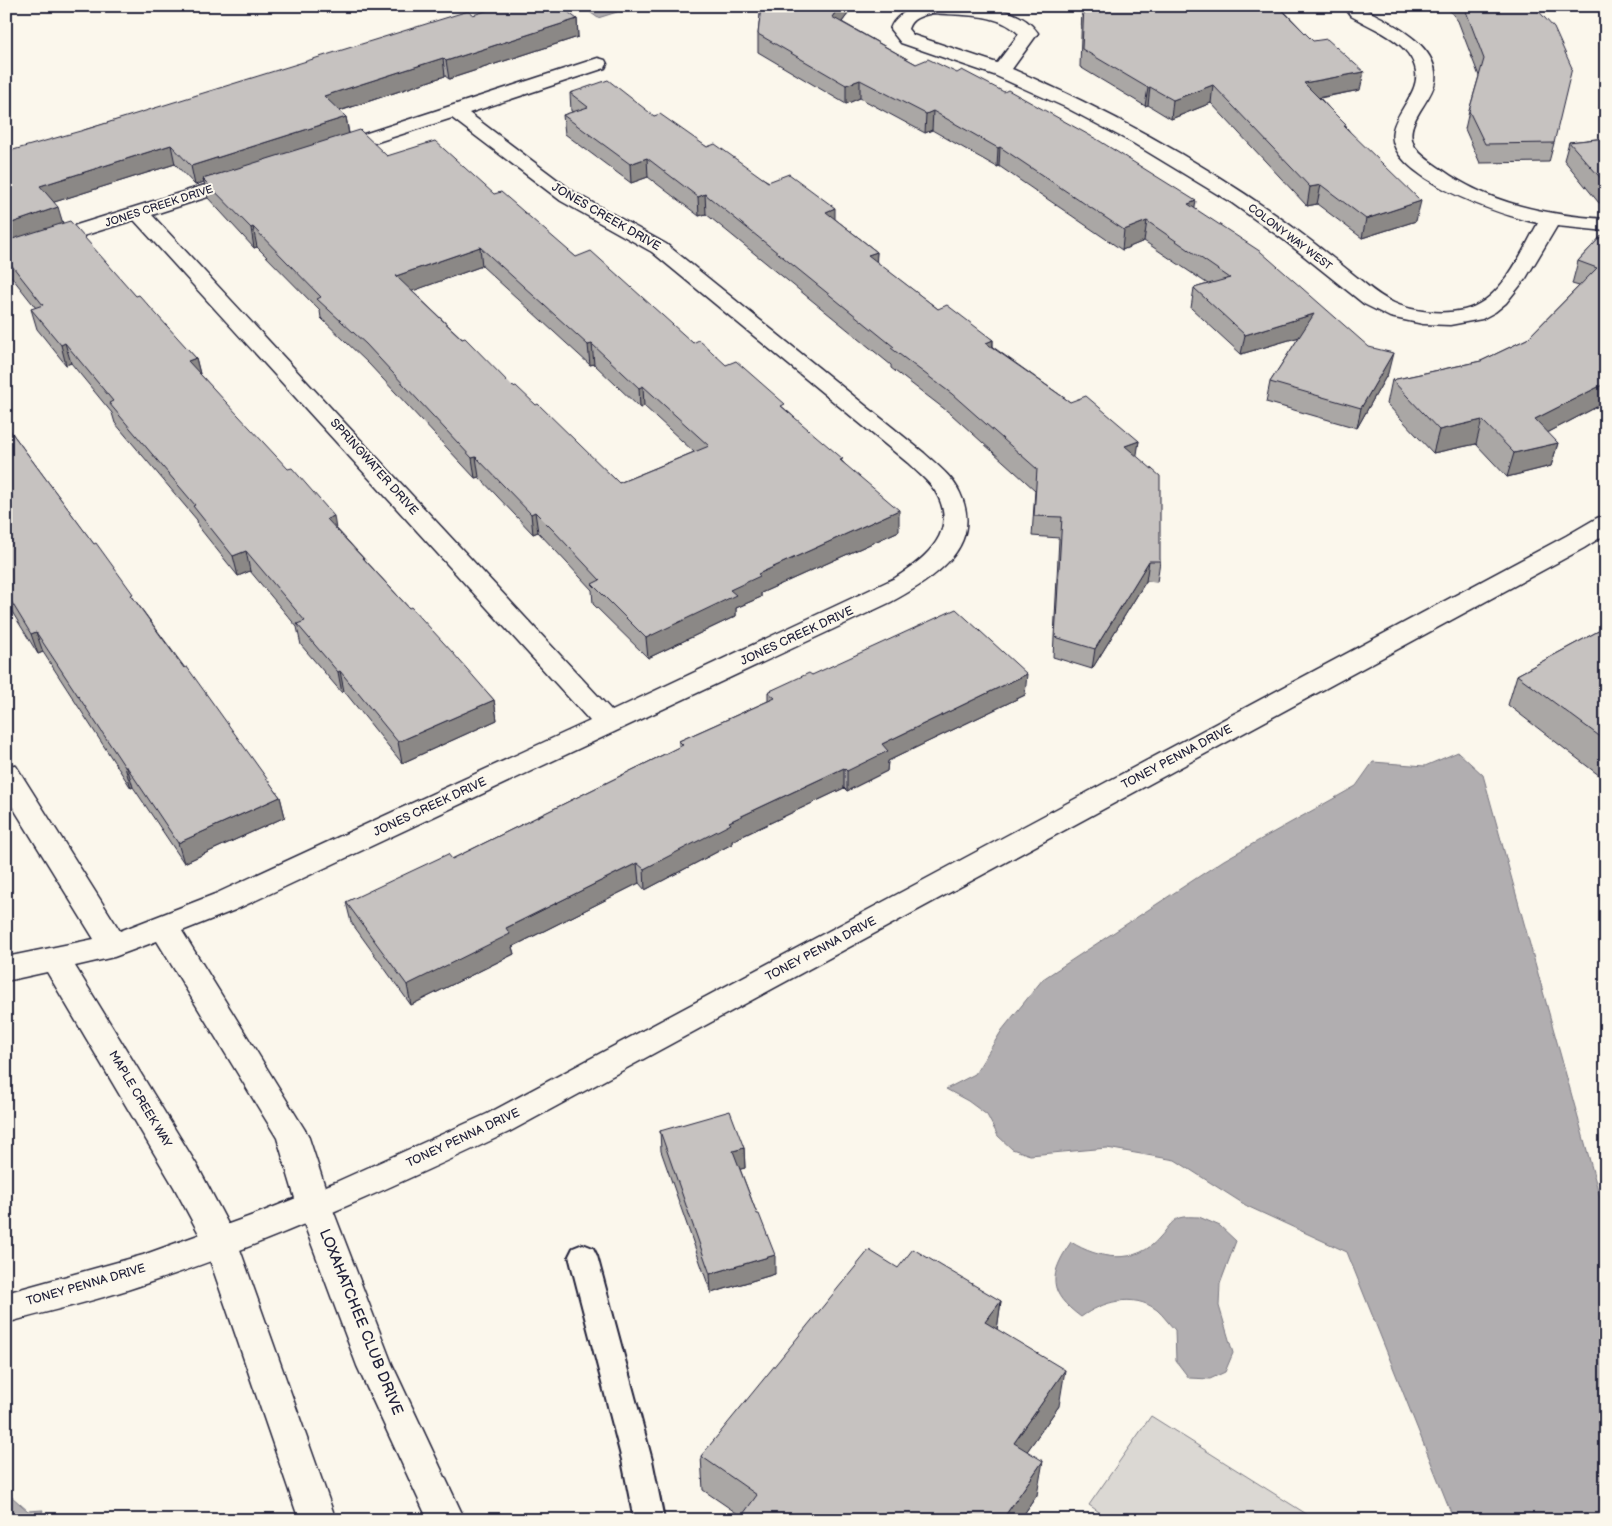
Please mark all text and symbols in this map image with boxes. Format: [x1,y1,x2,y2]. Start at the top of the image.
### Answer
street label: JONES CREEK DRIVE [549,180,663,254]
street label: JONES CREEK DRIVE [103,182,215,230]
street label: COLONY WAY WEST [1245,201,1335,273]
street label: SPRINGWATER DRIVE [327,416,421,518]
street label: JONES CREEK DRIVE [738,603,856,669]
street label: TONEY PENNA DRIVE [1119,721,1235,793]
street label: JONES CREEK DRIVE [371,774,489,840]
street label: TONEY PENNA DRIVE [763,913,879,985]
street label: MAPLE CREEK WAY [105,1048,175,1151]
street label: TONEY PENNA DRIVE [404,1105,522,1171]
street label: LOXAHATCHEE CLUB DRIVE [315,1226,407,1418]
street label: TONEY PENNA DRIVE [25,1261,147,1309]

